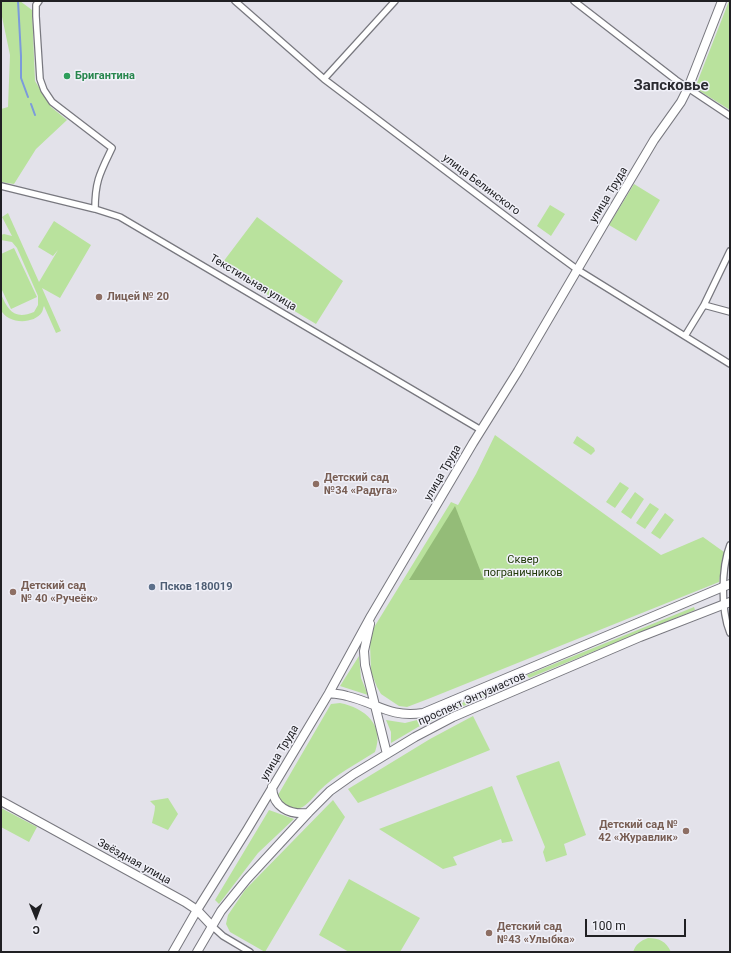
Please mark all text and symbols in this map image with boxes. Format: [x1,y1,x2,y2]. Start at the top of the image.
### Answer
place label: Бригантина [75,69,135,83]
marker: Бригантина [62,71,72,81]
district label: Запсковье [633,77,709,95]
street label: улица Белинского [440,152,522,218]
street label: улица Труда [587,165,631,225]
street label: Текстильная улица [207,252,299,314]
place label: Лицей № 20 [107,290,169,304]
marker: Лицей № 20 [94,292,104,302]
street label: улица Труда [422,443,464,503]
place label: Детский сад №34 «Радуга» [324,471,397,497]
marker: Детский сад №34 «Радуга» [311,479,321,489]
park label: Сквер пограничников [483,553,563,579]
place label: Детский сад № 40 «Ручеёк» [21,579,98,605]
place label: Псков 180019 [160,580,232,594]
marker: Псков 180019 [147,582,157,592]
marker: Детский сад № 40 «Ручеёк» [8,587,18,597]
street label: проспект Энтузиастов [416,669,528,729]
street label: улица Труда [258,723,302,783]
place label: Детский сад № 42 «Журавлик» [598,818,678,844]
marker: Детский сад № 42 «Журавлик» [681,826,691,836]
street label: Звёздная улица [95,836,173,888]
north arrow [16,897,56,937]
scale bar [587,911,688,937]
text: 100 m [592,919,626,933]
place label: Детский сад №43 «Улыбка» [497,920,575,946]
text: С [33,923,40,936]
marker: Детский сад №43 «Улыбка» [484,928,494,938]

